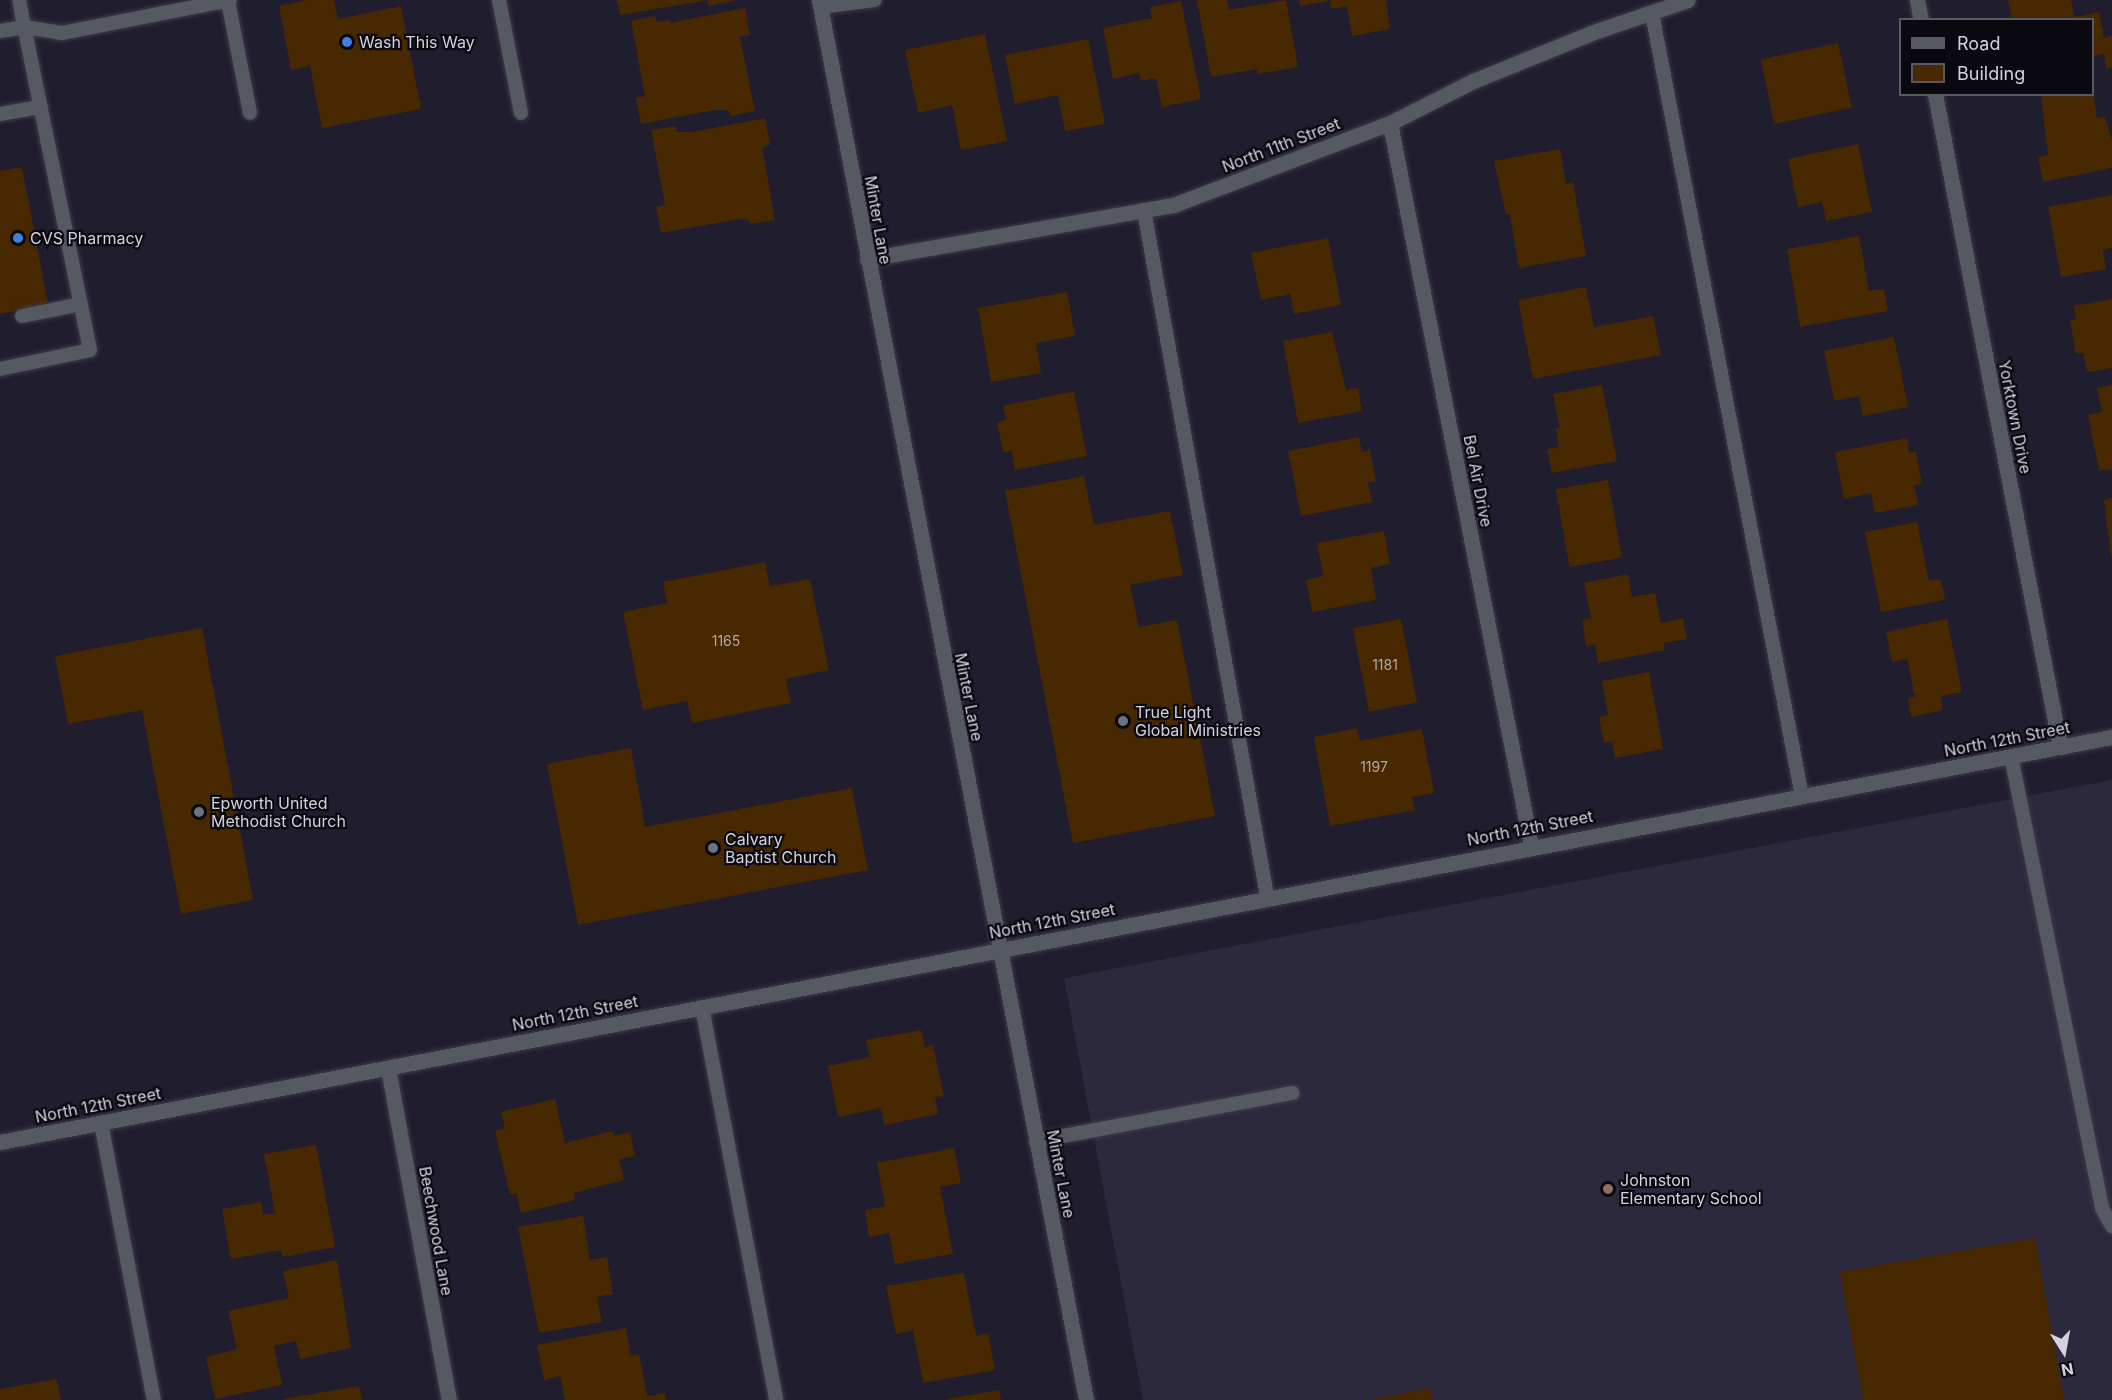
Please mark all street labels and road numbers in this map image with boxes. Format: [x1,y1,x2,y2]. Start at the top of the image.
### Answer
street label: North 11th Street [1219,114,1343,176]
street label: Minter Lane [861,174,895,266]
street label: Yorktown Drive [1995,359,2035,475]
street label: Bel Air Drive [1460,433,1496,529]
street label: Minter Lane [951,651,987,743]
street label: North 12th Street [1942,717,2072,761]
street label: North 12th Street [1465,806,1595,850]
street label: North 12th Street [987,899,1117,943]
street label: North 12th Street [510,991,640,1035]
street label: North 12th Street [33,1083,163,1127]
street label: Minter Lane [1043,1128,1079,1220]
street label: Beechwood Lane [415,1165,457,1297]

